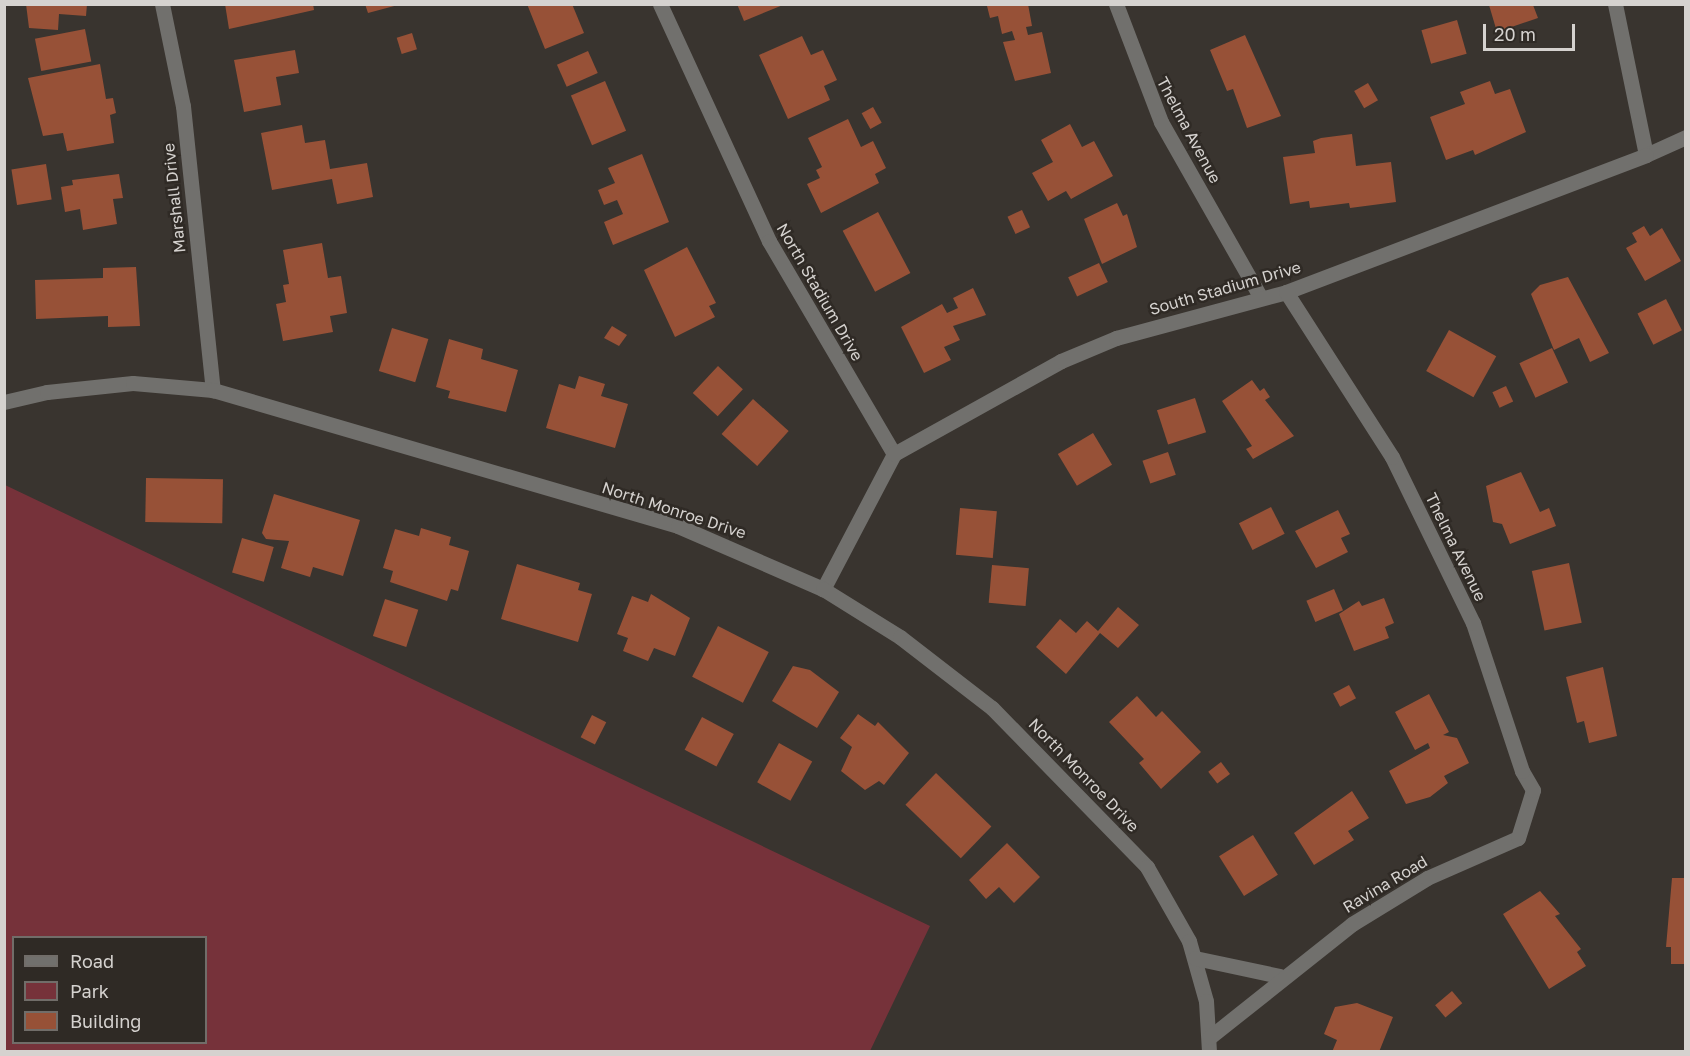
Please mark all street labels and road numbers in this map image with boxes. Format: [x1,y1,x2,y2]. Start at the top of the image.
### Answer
street label: Thelma Avenue [1153,73,1225,187]
street label: Marshall Drive [159,142,189,254]
street label: North Stadium Drive [773,220,867,364]
street label: South Stadium Drive [1147,257,1303,319]
street label: North Monroe Drive [600,478,748,542]
street label: Thelma Avenue [1422,490,1490,604]
street label: North Monroe Drive [1025,714,1143,836]
street label: Ravina Road [1339,851,1431,917]

